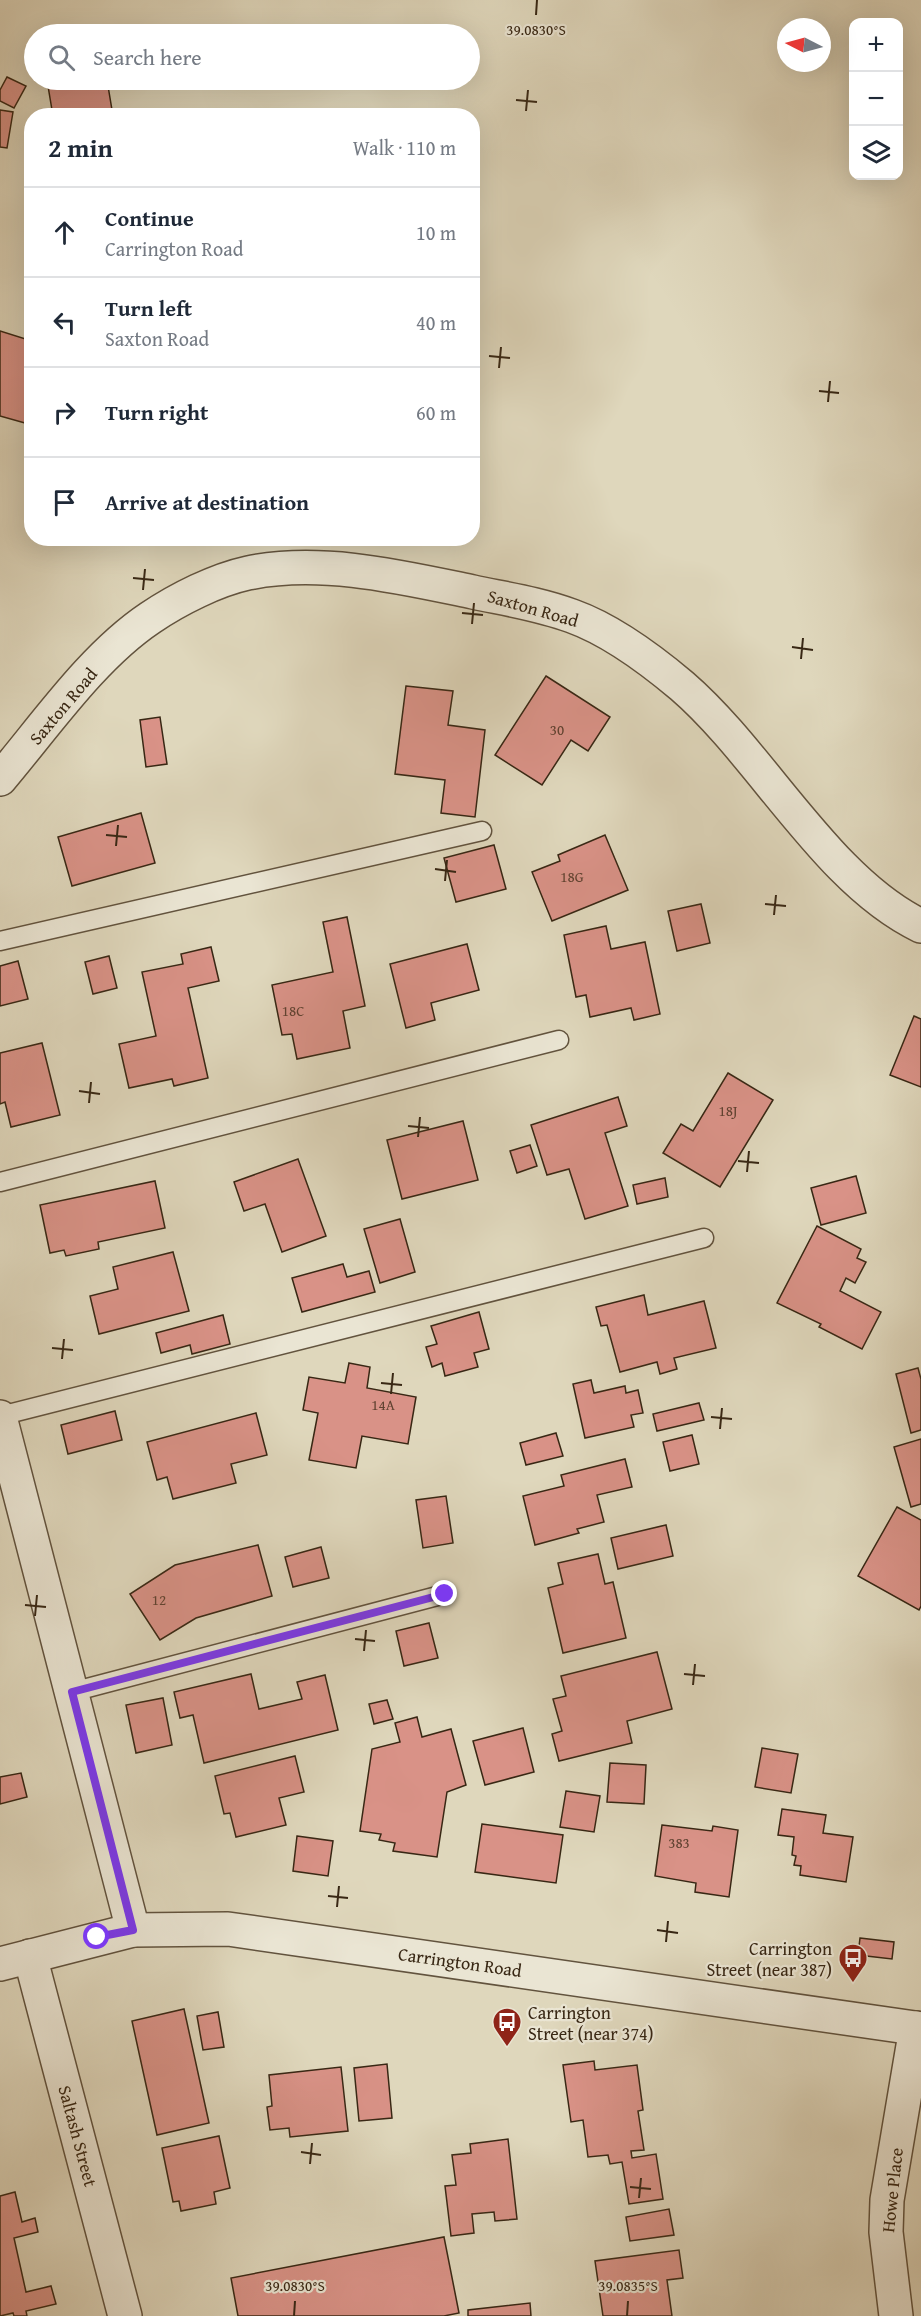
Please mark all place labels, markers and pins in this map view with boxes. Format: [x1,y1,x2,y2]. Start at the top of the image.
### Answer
place label: Carrington Street (near 387) [706,1935,832,1983]
bus stop icon: Carrington Street (near 387) [837,1942,869,1984]
place label: Carrington Street (near 374) [528,1999,654,2047]
bus stop icon: Carrington Street (near 374) [491,2006,523,2048]

